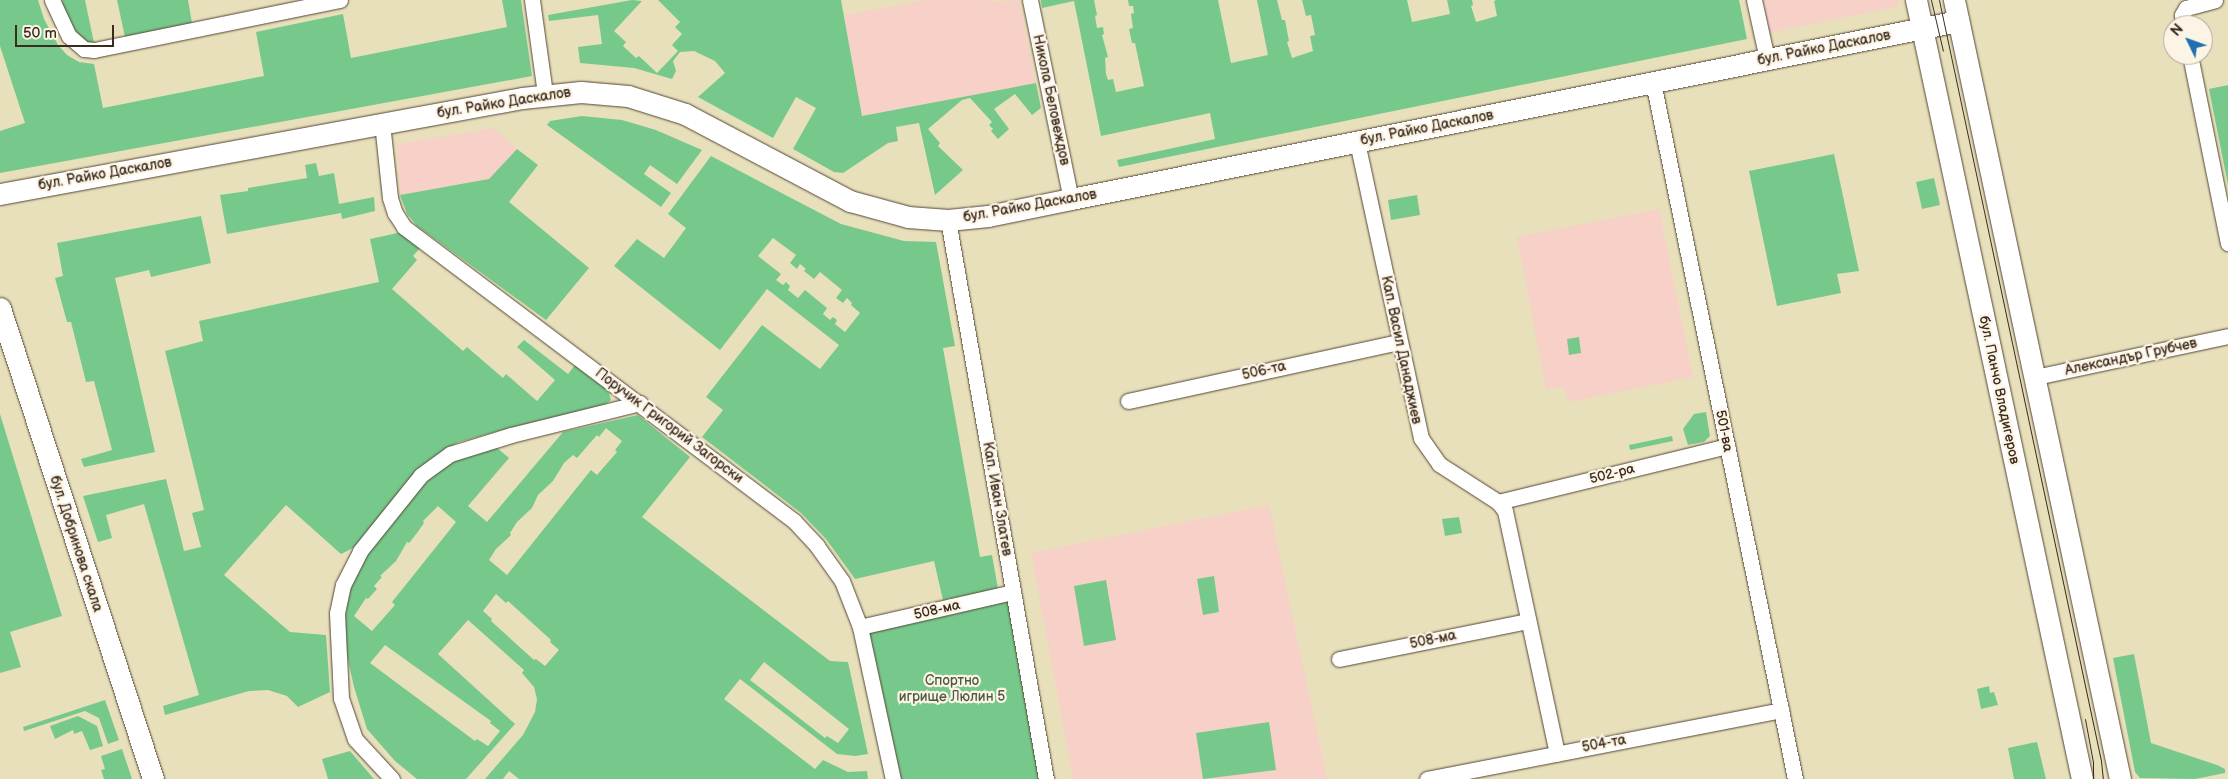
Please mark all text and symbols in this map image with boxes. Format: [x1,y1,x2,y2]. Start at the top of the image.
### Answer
scale bar [18,15,116,47]
north arrow [2163,15,2213,65]
text: N [2167,21,2187,40]
text: 50 m [23,24,57,43]
street label: бул. Райко Даскалов [1756,27,1892,69]
street label: Никола Беловеждов [1029,33,1073,167]
street label: бул. Райко Даскалов [436,84,572,122]
street label: бул. Райко Даскалов [1359,107,1495,149]
street label: бул. Райко Даскалов [37,154,173,194]
street label: бул. Райко Даскалов [962,186,1098,226]
street label: Кап. Васил Данаджиев [1377,274,1425,426]
street label: бул. Панчо Владигеров [1975,314,2023,466]
street label: Александър Грубчев [2063,335,2199,379]
street label: 506-та [1240,358,1288,384]
street label: Поручик Григорий Загорски [592,365,746,487]
street label: 501-ва [1712,409,1736,453]
street label: Кап. Иван Златев [979,441,1015,557]
street label: 502-ра [1588,460,1636,488]
street label: бул. Добринова скала [46,474,106,614]
street label: 508-ма [912,597,962,623]
street label: 508-ма [1408,627,1458,653]
park label: Спортно игрище Люлин 5 [899,673,1005,706]
street label: 504-та [1581,732,1627,756]

